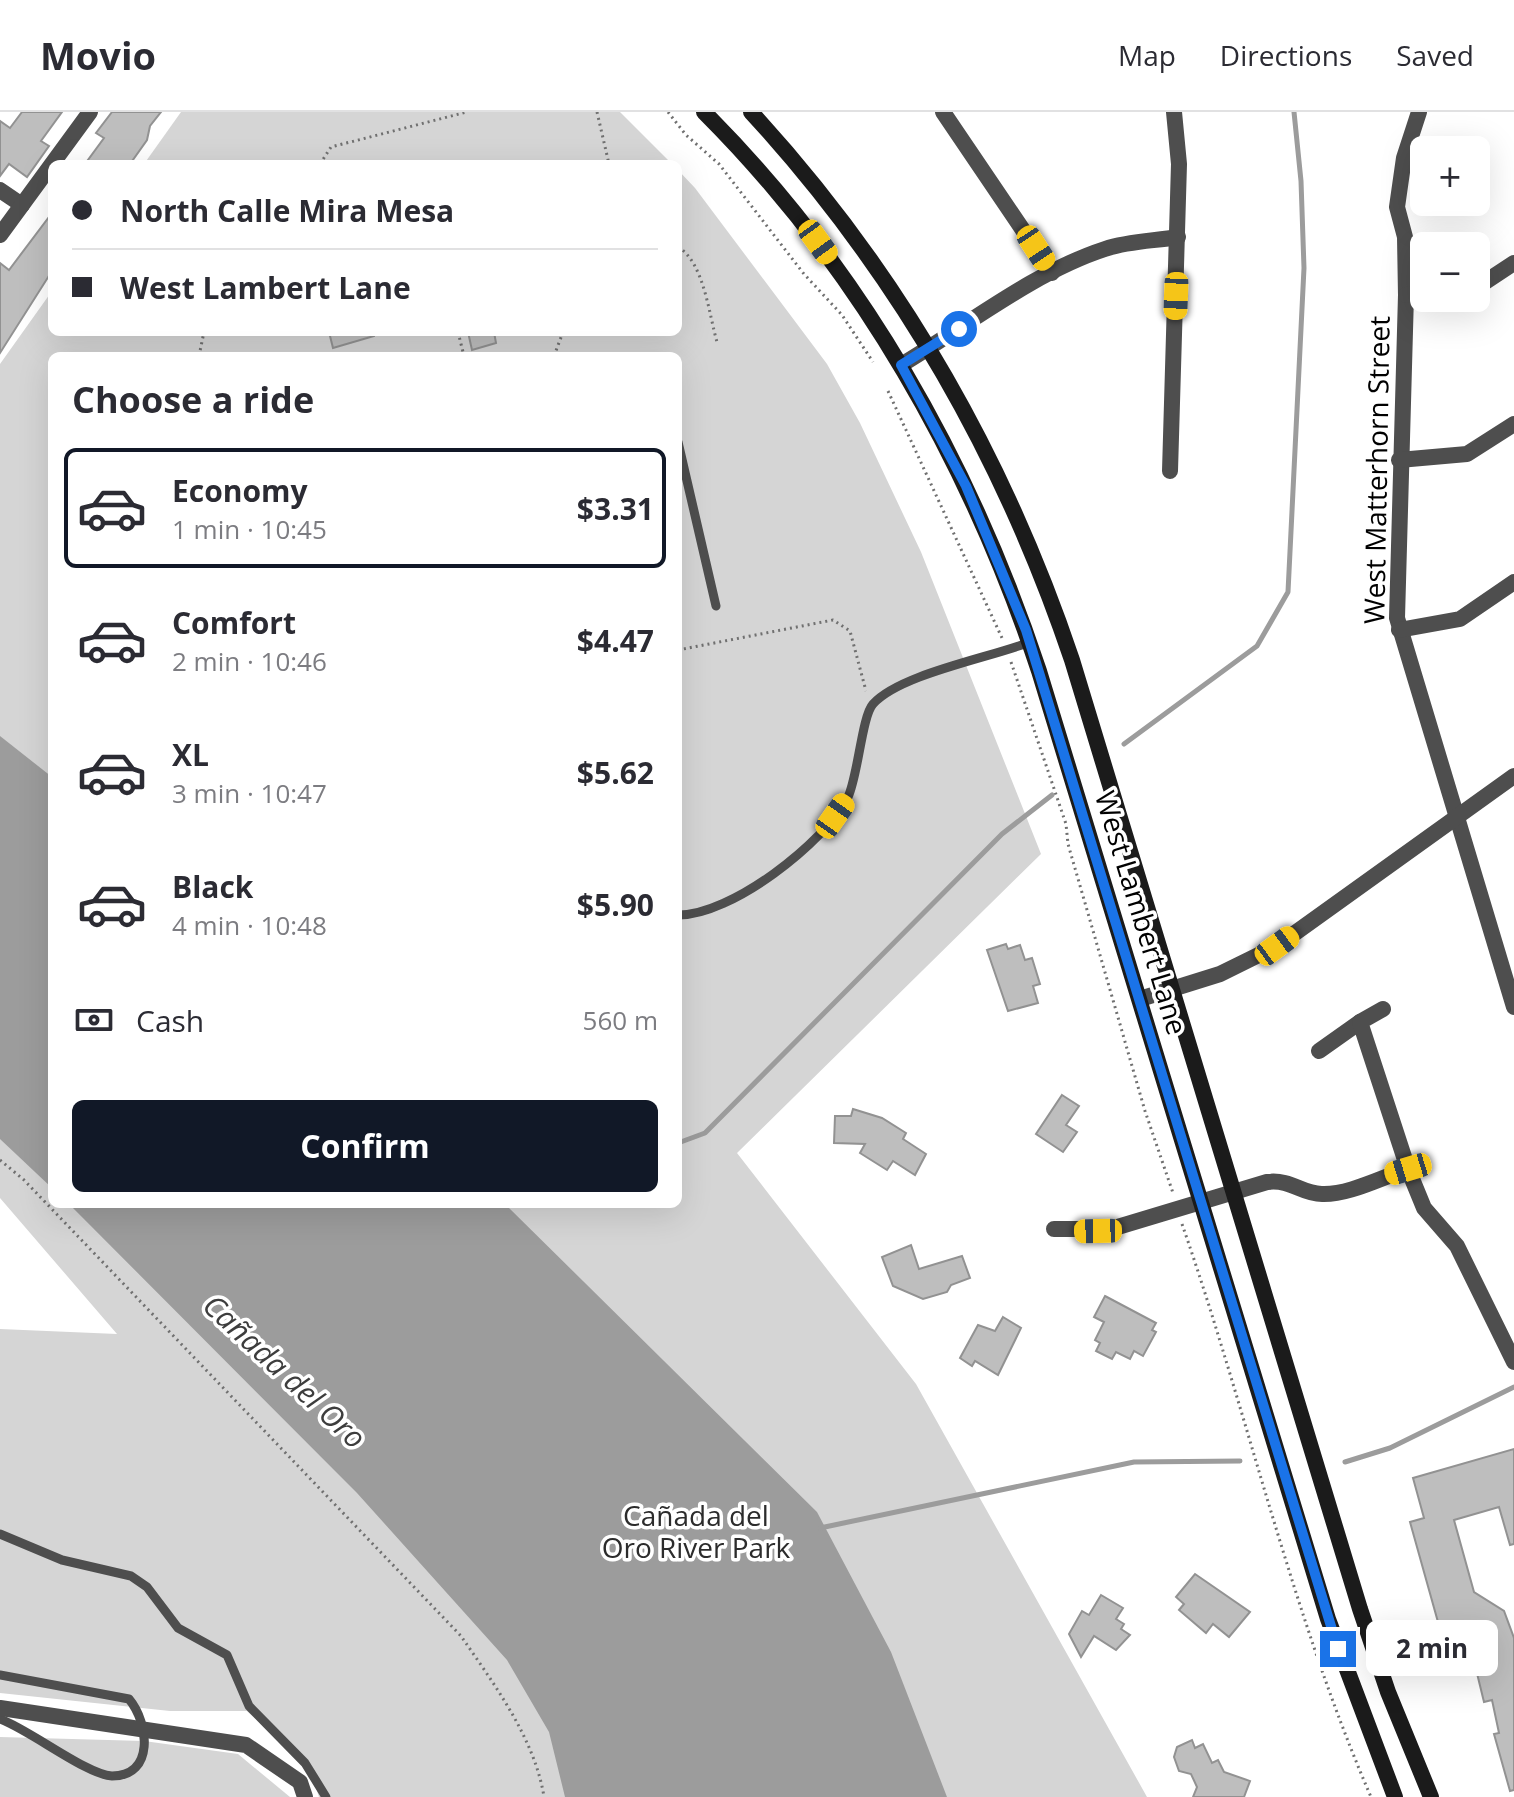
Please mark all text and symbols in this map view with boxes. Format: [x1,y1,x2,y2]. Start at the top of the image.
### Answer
text: Movio [40,29,156,81]
text: Map [1118,36,1176,74]
text: Directions [1220,36,1352,74]
text: Saved [1396,36,1474,74]
map controls [1410,136,1490,312]
button: + [1410,136,1490,216]
text: North Calle Mira Mesa [120,190,454,231]
car [794,216,842,268]
car [1013,221,1059,275]
button: − [1410,232,1490,312]
text: West Lambert Lane [120,267,411,308]
car [1163,272,1189,320]
route start [941,311,977,347]
street label: West Matterhorn Street [1354,316,1398,624]
text: Choose a ride [72,375,314,424]
text: Economy [172,470,308,511]
icon: car [76,472,148,544]
text: $3.31 [577,488,654,529]
text: 1 min · 10:45 [172,511,327,547]
text: Comfort [172,602,296,643]
icon: car [76,604,148,676]
text: $4.47 [577,620,654,661]
text: 2 min · 10:46 [172,643,327,679]
text: XL [172,734,209,775]
icon: car [76,736,148,808]
text: $5.62 [577,752,654,793]
text: 3 min · 10:47 [172,775,327,811]
street label: West Lambert Lane [1087,786,1197,1039]
car [811,789,859,843]
text: Black [172,866,253,907]
icon: car [76,868,148,940]
text: $5.90 [577,884,654,925]
text: 4 min · 10:48 [172,907,327,943]
car [1251,922,1303,970]
icon: cash [72,998,116,1042]
text: Cash [136,1000,204,1041]
text: 560 m [583,1002,658,1038]
button: Confirm [72,1100,658,1192]
car [1382,1151,1434,1187]
car [1074,1219,1122,1243]
water label: Cañada del Oro [195,1285,375,1457]
park label: Cañada del Oro River Park [602,1496,791,1566]
callout: 2 min [1366,1621,1498,1677]
text: 2 min [1396,1630,1468,1666]
route end [1320,1631,1356,1667]

